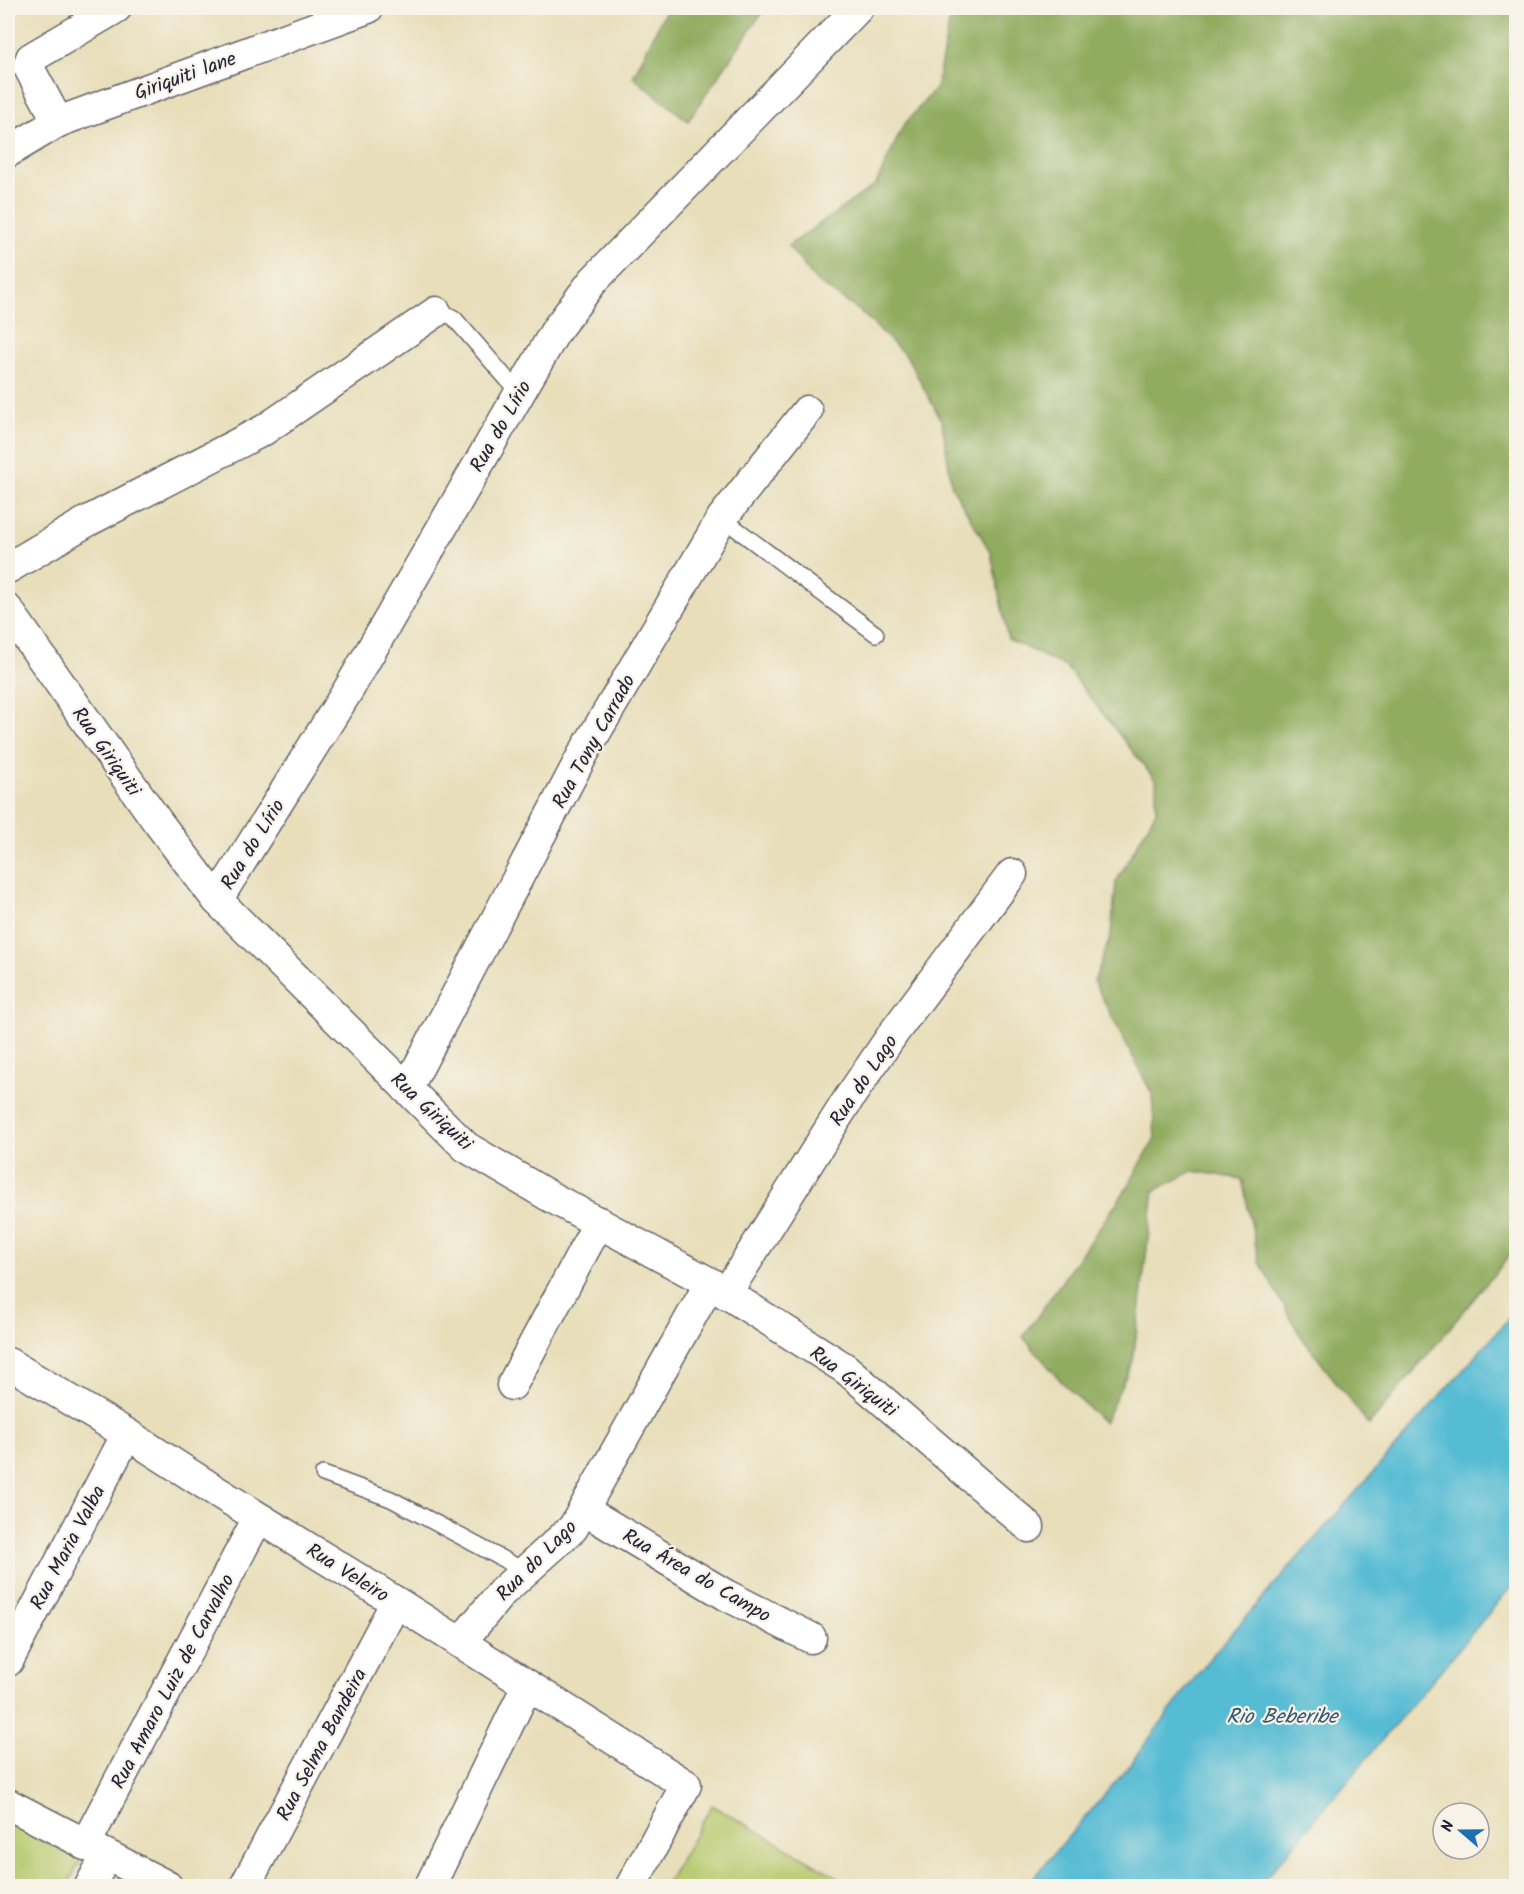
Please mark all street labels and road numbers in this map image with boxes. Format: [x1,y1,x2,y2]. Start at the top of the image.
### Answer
street label: Giriquiti lane [130,44,241,110]
street label: Rua do Lírio [462,375,541,479]
street label: Rua Tony Carrado [545,669,645,815]
street label: Rua Giriquiti [63,701,149,805]
street label: Rua do Lírio [213,793,294,897]
street label: Rua do Lago [822,1029,907,1133]
street label: Rua Giriquiti [382,1065,480,1160]
street label: Rua Giriquiti [802,1339,905,1427]
street label: Rua Maria Valba [22,1480,115,1616]
street label: Rua do Lago [489,1513,586,1610]
street label: Rua Área do Campo [616,1521,776,1632]
street label: Rua Veleiro [299,1536,395,1612]
street label: Rua Amaro Luiz de Carvalho [103,1569,244,1795]
street label: Rua Selma Bandeira [269,1663,377,1827]

